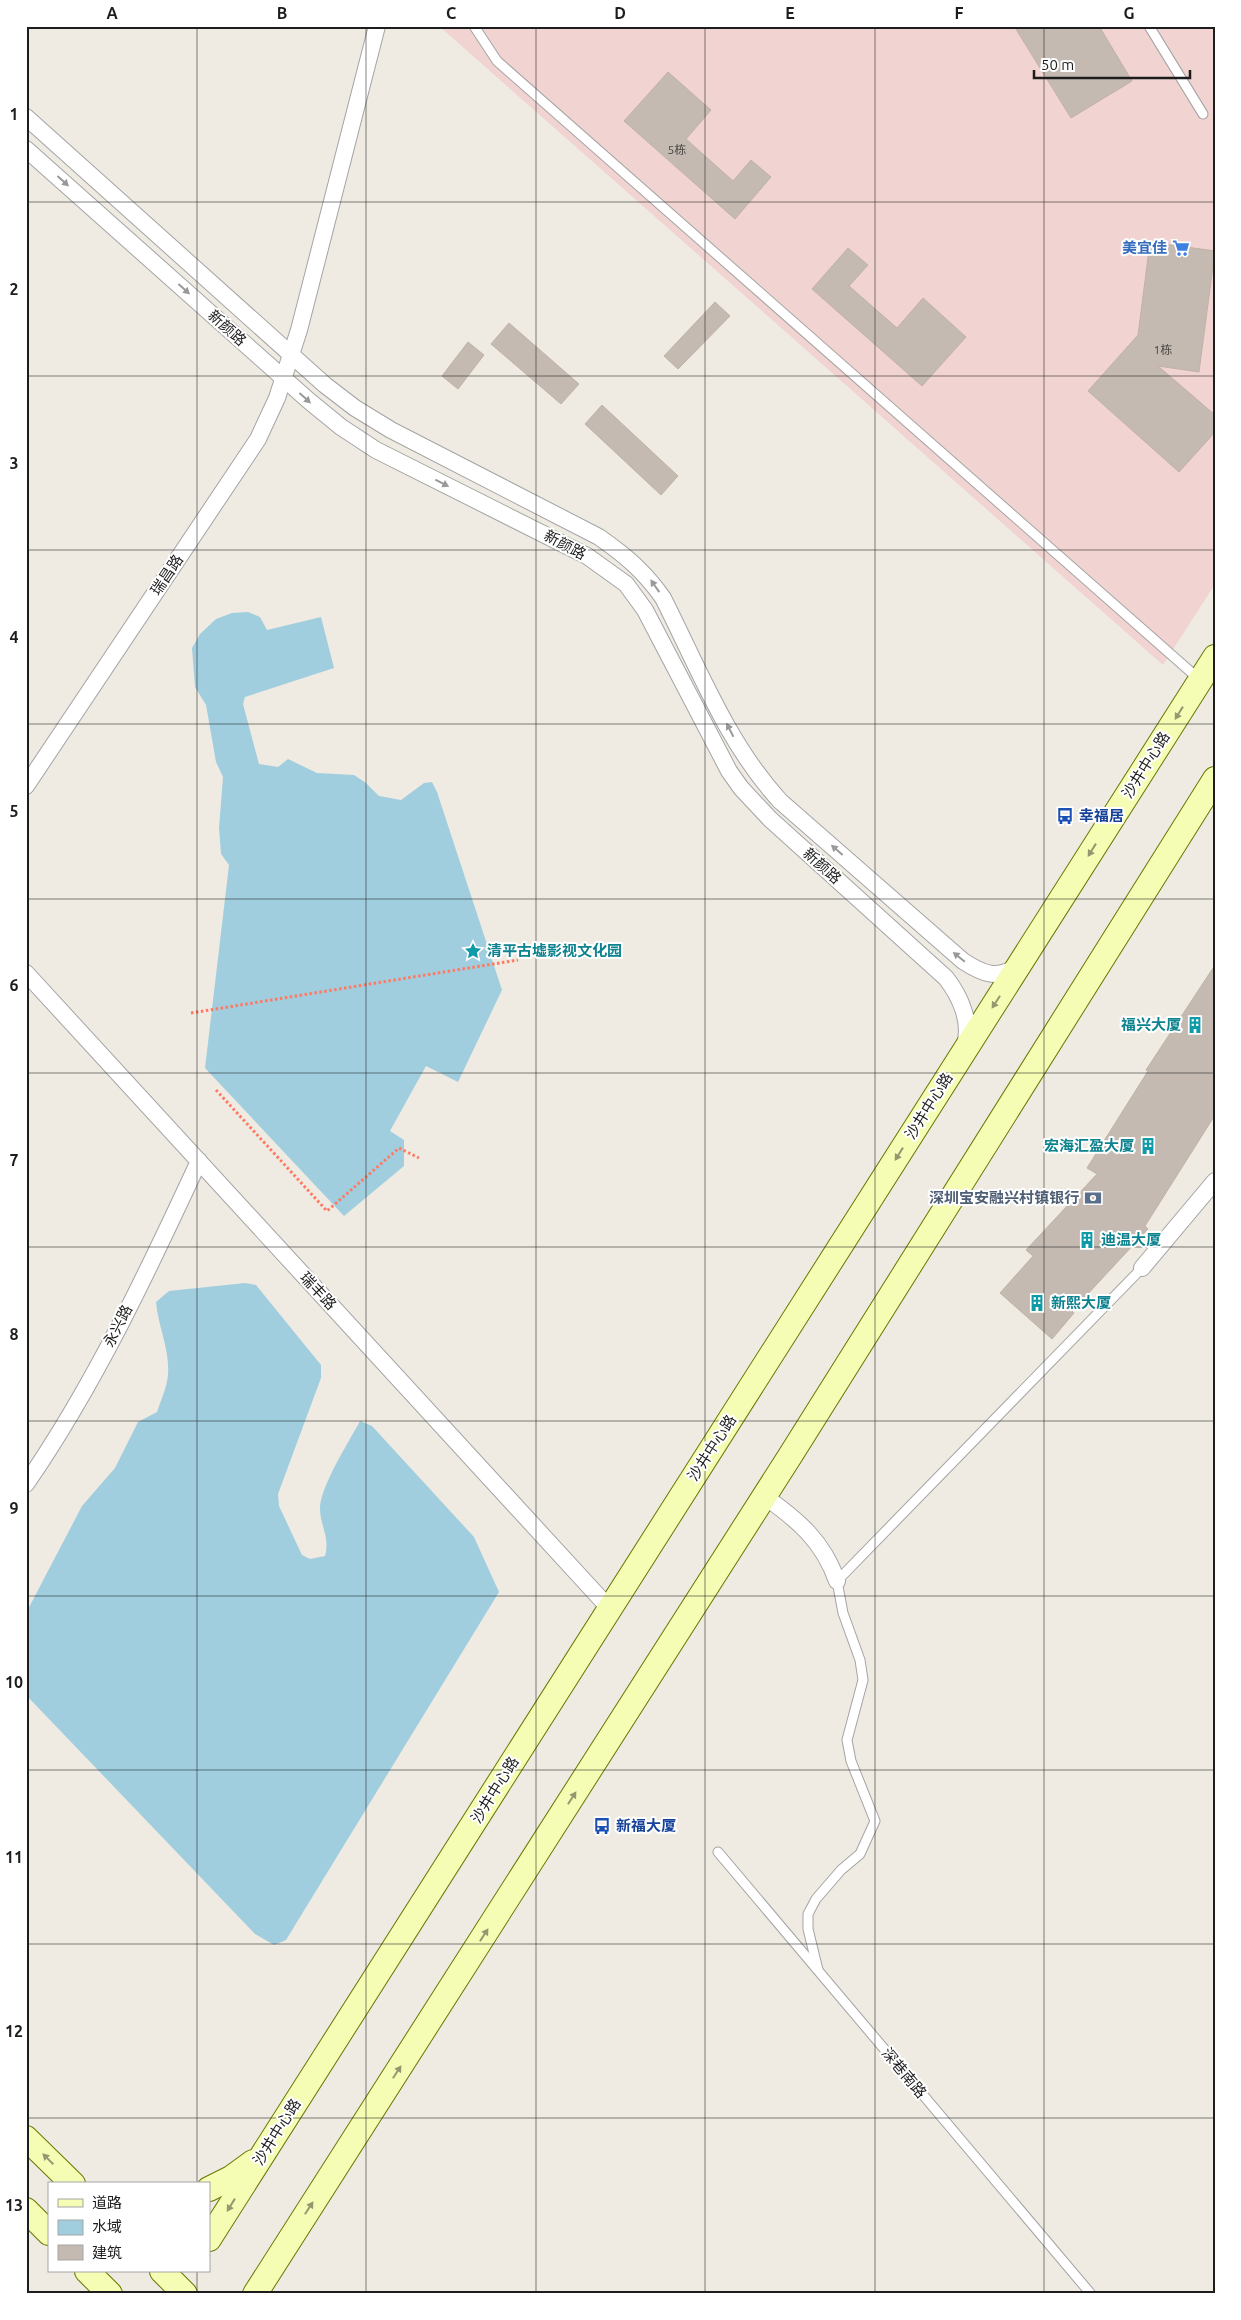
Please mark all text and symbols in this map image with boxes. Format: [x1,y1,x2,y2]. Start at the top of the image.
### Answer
text: A [106,4,118,22]
text: B [277,4,287,22]
text: C [446,4,456,22]
text: D [614,4,626,22]
text: E [785,4,795,22]
text: F [955,4,964,22]
text: G [1123,4,1135,22]
scale bar [1034,48,1190,80]
text: 50 m [1041,56,1074,73]
text: 1 [9,105,19,123]
house number: 5栋 [668,143,686,156]
one-way arrow [56,175,68,187]
supermarket icon: 美宜佳 [1171,238,1191,258]
place label: 美宜佳 [1122,239,1167,256]
text: 2 [9,280,19,298]
one-way arrow [177,284,190,295]
street label: 新颜路 [205,306,250,349]
house number: 1栋 [1154,343,1172,356]
one-way arrow [298,392,310,404]
text: 3 [9,454,19,472]
one-way arrow [435,479,450,487]
street label: 新颜路 [541,526,589,563]
street label: 瑞昌路 [147,551,186,598]
one-way arrow [650,579,660,593]
text: 4 [9,628,19,646]
one-way arrow [1175,706,1184,720]
one-way arrow [726,723,734,737]
street label: 沙井中心路 [1118,728,1173,801]
text: 5 [9,802,19,820]
bus stop icon: 幸福居 [1055,806,1075,826]
place label: 幸福居 [1079,807,1124,824]
street label: 新颜路 [800,844,845,887]
one-way arrow [1087,844,1097,857]
one-way arrow [830,845,843,856]
place icon: 清平古墟影视文化园 [463,941,483,961]
place label: 清平古墟影视文化园 [487,942,622,959]
one-way arrow [953,952,966,963]
text: 6 [9,976,19,994]
one-way arrow [991,995,1000,1009]
building icon: 福兴大厦 [1185,1015,1205,1035]
place label: 福兴大厦 [1121,1016,1181,1033]
street label: 沙井中心路 [901,1069,956,1142]
building icon: 宏海汇盈大厦 [1138,1136,1158,1156]
place label: 宏海汇盈大厦 [1044,1137,1134,1154]
one-way arrow [894,1147,904,1161]
text: 7 [9,1151,19,1169]
bank icon: 深圳宝安融兴村镇银行 [1083,1188,1103,1208]
place label: 深圳宝安融兴村镇银行 [929,1189,1079,1206]
building icon: 迪温大厦 [1077,1230,1097,1250]
place label: 迪温大厦 [1101,1231,1161,1248]
street label: 瑞丰路 [297,1268,340,1313]
building icon: 新熙大厦 [1027,1293,1047,1313]
place label: 新熙大厦 [1051,1294,1111,1311]
street label: 永兴路 [100,1302,135,1350]
text: 8 [9,1325,19,1343]
street label: 沙井中心路 [684,1412,739,1484]
text: 9 [9,1499,19,1517]
text: 10 [5,1673,23,1691]
street label: 沙井中心路 [467,1753,522,1826]
one-way arrow [567,1791,576,1804]
bus stop icon: 新福大厦 [592,1816,612,1836]
place label: 新福大厦 [616,1817,676,1834]
text: 11 [5,1848,23,1866]
one-way arrow [479,1928,489,1941]
text: 12 [5,2022,23,2040]
street label: 深巷南路 [879,2044,930,2101]
one-way arrow [392,2065,401,2078]
street label: 沙井中心路 [249,2095,304,2168]
one-way arrow [42,2153,54,2165]
legend [48,2182,210,2272]
text: 道路 [92,2194,122,2211]
text: 13 [5,2196,23,2214]
one-way arrow [226,2198,236,2211]
one-way arrow [304,2202,314,2215]
text: 水域 [92,2218,122,2235]
text: 建筑 [92,2244,122,2261]

